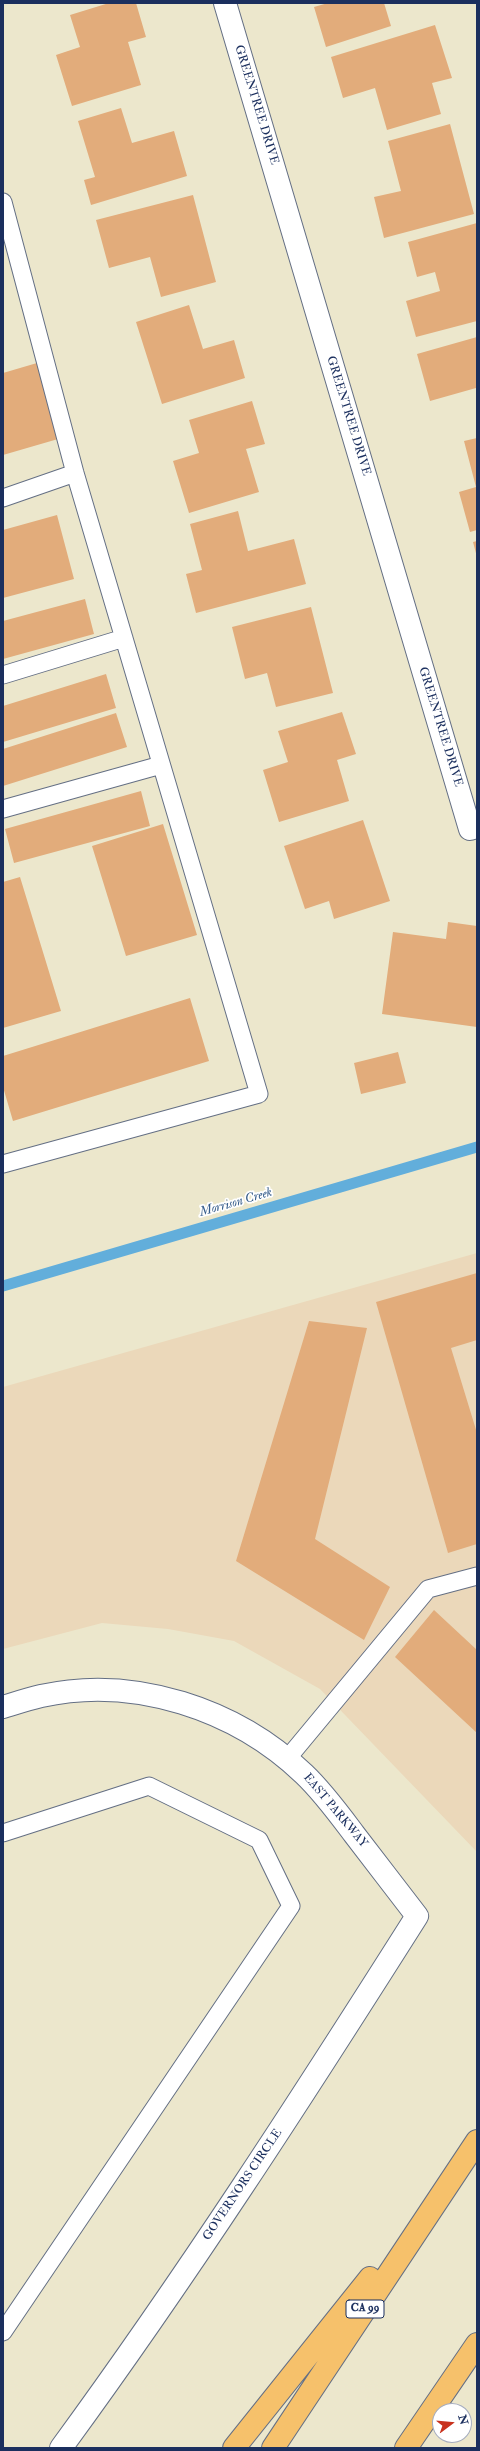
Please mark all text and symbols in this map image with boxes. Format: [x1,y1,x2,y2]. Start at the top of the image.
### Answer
street label: GREENTREE DRIVE [231,43,281,167]
street label: GREENTREE DRIVE [323,354,373,478]
street label: GREENTREE DRIVE [415,665,465,789]
water label: Morrison Creek [198,1185,274,1221]
street label: EAST PARKWAY [300,1771,370,1851]
street label: GOVERNORS CIRCLE [200,2127,286,2243]
road number: CA 99 [346,2300,384,2318]
north arrow [432,2403,472,2443]
text: N [455,2413,471,2426]

